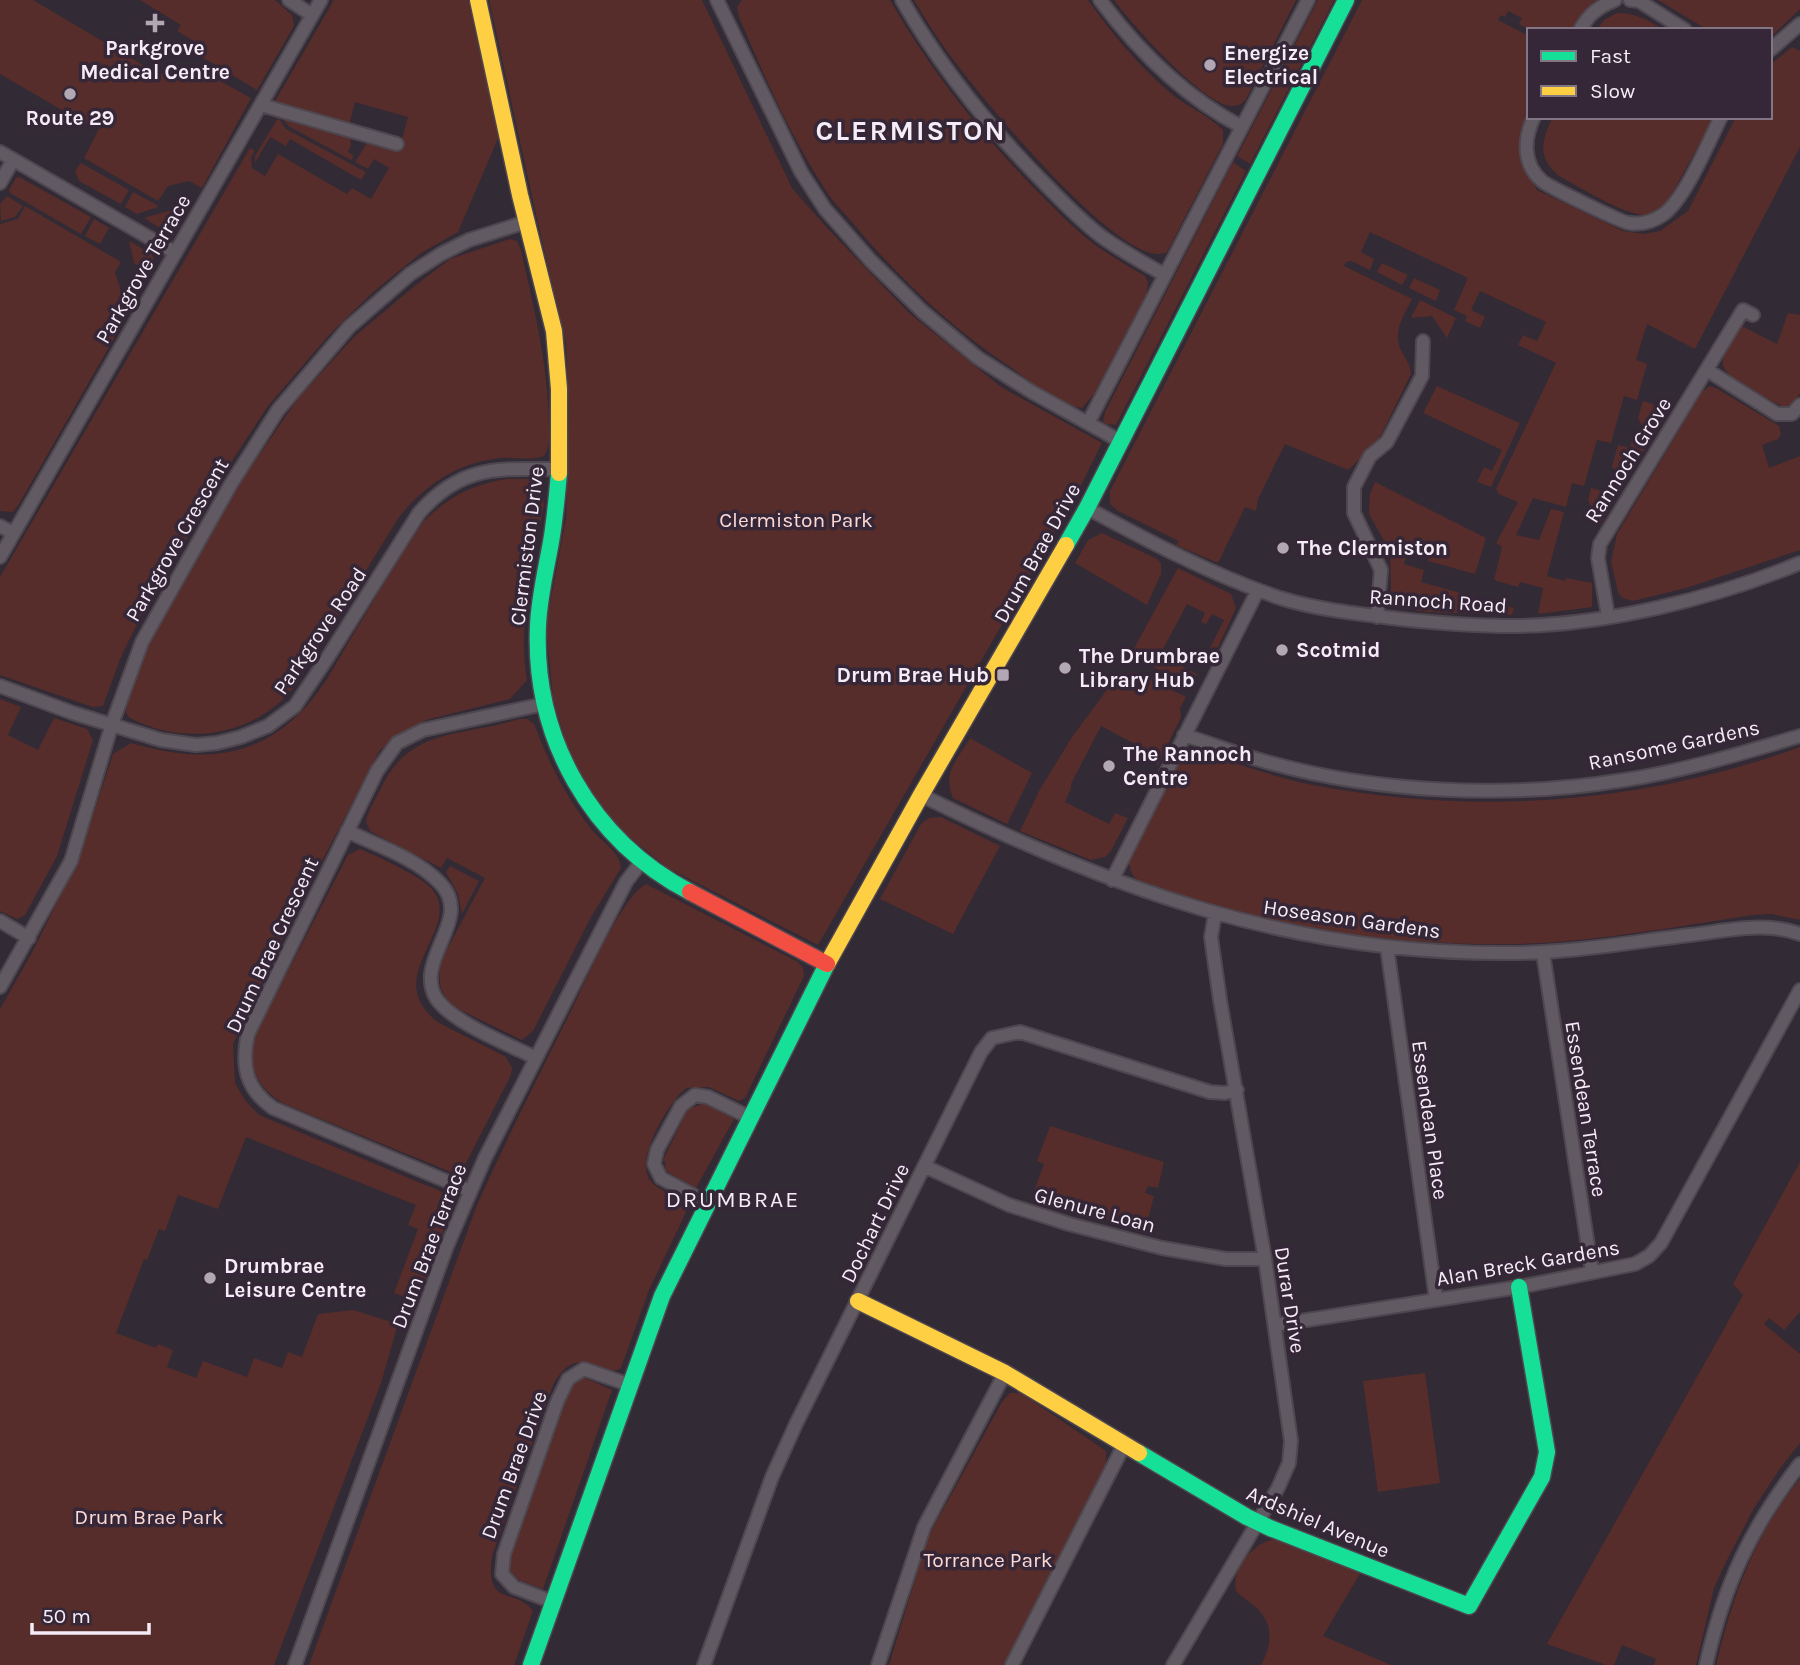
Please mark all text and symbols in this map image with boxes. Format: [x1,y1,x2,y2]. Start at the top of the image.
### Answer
marker: Parkgrove Medical Centre [145,13,165,33]
legend [1527,28,1772,119]
place label: Parkgrove Medical Centre [80,36,230,84]
place label: Energize Electrical [1224,41,1318,89]
text: Fast [1590,44,1631,68]
marker: Energize Electrical [1202,57,1218,73]
text: Slow [1590,79,1635,103]
marker: Route 29 [62,86,78,102]
place label: Route 29 [26,106,114,130]
district label: CLERMISTON [816,114,1006,147]
street label: Parkgrove Terrace [91,190,195,348]
street label: Rannoch Grove [1580,393,1676,527]
street label: Parkgrove Crescent [121,454,234,626]
street label: Clermiston Drive [505,465,549,627]
street label: Drum Brae Drive [989,479,1085,627]
park label: Clermiston Park [719,508,873,532]
place label: The Clermiston [1297,536,1448,560]
marker: The Clermiston [1275,540,1291,556]
street label: Parkgrove Road [269,563,371,699]
street label: Rannoch Road [1368,584,1508,618]
place label: Scotmid [1296,638,1380,662]
marker: Scotmid [1274,642,1290,658]
place label: The Drumbrae Library Hub [1079,644,1220,692]
marker: The Drumbrae Library Hub [1057,660,1073,676]
place label: Drum Brae Hub [836,663,989,687]
marker: Drum Brae Hub [995,667,1011,683]
street label: Ransome Gardens [1586,715,1762,775]
place label: The Rannoch Centre [1123,742,1252,790]
marker: The Rannoch Centre [1101,758,1117,774]
street label: Drum Brae Crescent [221,853,323,1037]
street label: Hoseason Gardens [1262,895,1442,943]
street label: Essendean Terrace [1560,1019,1612,1199]
street label: Essendean Place [1407,1039,1453,1201]
street label: Dochart Drive [836,1159,914,1287]
street label: Drum Brae Terrace [386,1160,472,1332]
street label: Glenure Loan [1032,1182,1158,1238]
district label: DRUMBRAE [666,1186,800,1213]
street label: Alan Breck Gardens [1434,1235,1622,1291]
street label: Durar Drive [1270,1245,1310,1355]
place label: Drumbrae Leisure Centre [224,1254,367,1302]
marker: Drumbrae Leisure Centre [202,1270,218,1286]
street label: Drum Brae Drive [476,1388,552,1542]
street label: Ardshiel Avenue [1243,1481,1393,1563]
park label: Drum Brae Park [74,1505,224,1529]
park label: Torrance Park [924,1548,1053,1572]
scale bar [32,1592,149,1636]
text: 50 m [42,1604,91,1628]

